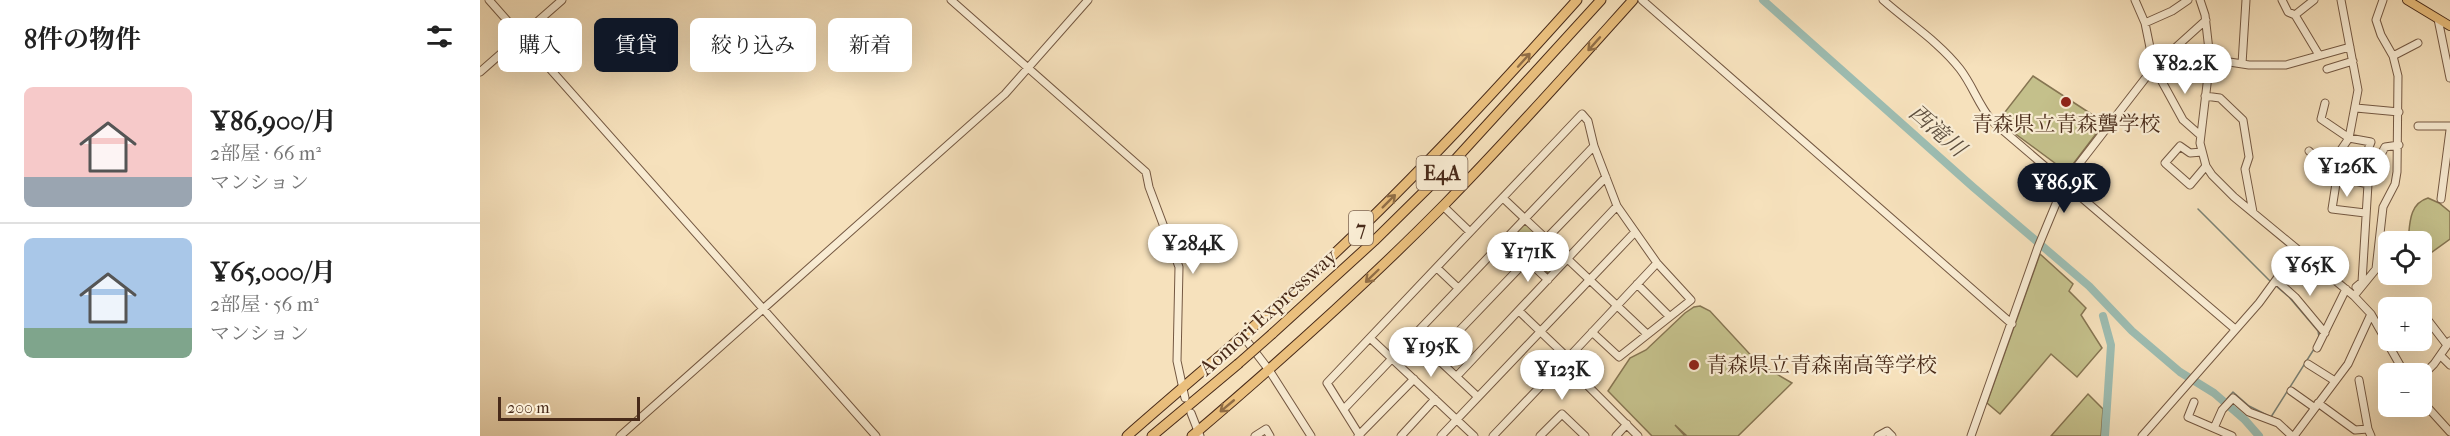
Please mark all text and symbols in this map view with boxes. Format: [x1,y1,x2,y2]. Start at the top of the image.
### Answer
chip: 購入 [498,18,582,72]
chip: 賃貸 [594,18,678,72]
chip: 絞り込み [690,18,816,72]
chip: 新着 [828,18,912,72]
icon: filters [423,20,456,53]
text: 8件の物件 [24,24,141,55]
one-way arrow [1587,36,1601,51]
pin: ¥82.2K [2136,44,2234,95]
one-way arrow [1516,52,1531,67]
text: ¥82.2K [2153,52,2217,75]
marker: 青森県立青森聾学校 [2059,95,2073,109]
water label: 西滝川 [1904,99,1972,164]
text: ¥86,900/月 [210,106,337,137]
icon: home [72,111,144,183]
place label: 青森県立青森聾学校 [1972,112,2161,136]
text: 2部屋 · 66 m² [210,142,321,165]
pin: ¥126K [2305,147,2389,198]
text: ¥126K [2318,155,2376,178]
road number: E4A [1416,156,1468,190]
pin: ¥86.9K [2015,163,2113,214]
text: マンション [210,171,309,194]
text: ¥86.9K [2031,171,2097,194]
one-way arrow [1382,193,1396,208]
road number: 7 [1349,211,1373,245]
pin: ¥284K [1151,224,1235,275]
map controls [2378,231,2432,417]
button: locate [2378,231,2432,285]
text: ¥284K [1162,232,1224,255]
pin: ¥171K [1486,232,1570,283]
text: ¥171K [1501,240,1555,263]
street label: Aomori Expressway [1193,243,1342,381]
pin: ¥65K [2274,246,2346,297]
text: ¥65K [2285,254,2335,277]
text: ¥65,000/月 [210,257,336,288]
icon: home [72,262,144,334]
one-way arrow [1365,268,1380,282]
text: 2部屋 · 56 m² [210,293,319,316]
button: + [2378,297,2432,351]
text: マンション [210,322,309,345]
pin: ¥195K [1389,327,1473,378]
text: ¥195K [1403,335,1459,358]
pin: ¥123K [1520,350,1604,401]
place label: 青森県立青森南高等学校 [1706,353,1937,377]
text: ¥123K [1534,358,1590,381]
marker: 青森県立青森南高等学校 [1687,358,1701,372]
button: − [2378,363,2432,417]
scale bar [498,394,640,422]
text: 200 m [507,398,550,417]
one-way arrow [1220,399,1235,413]

